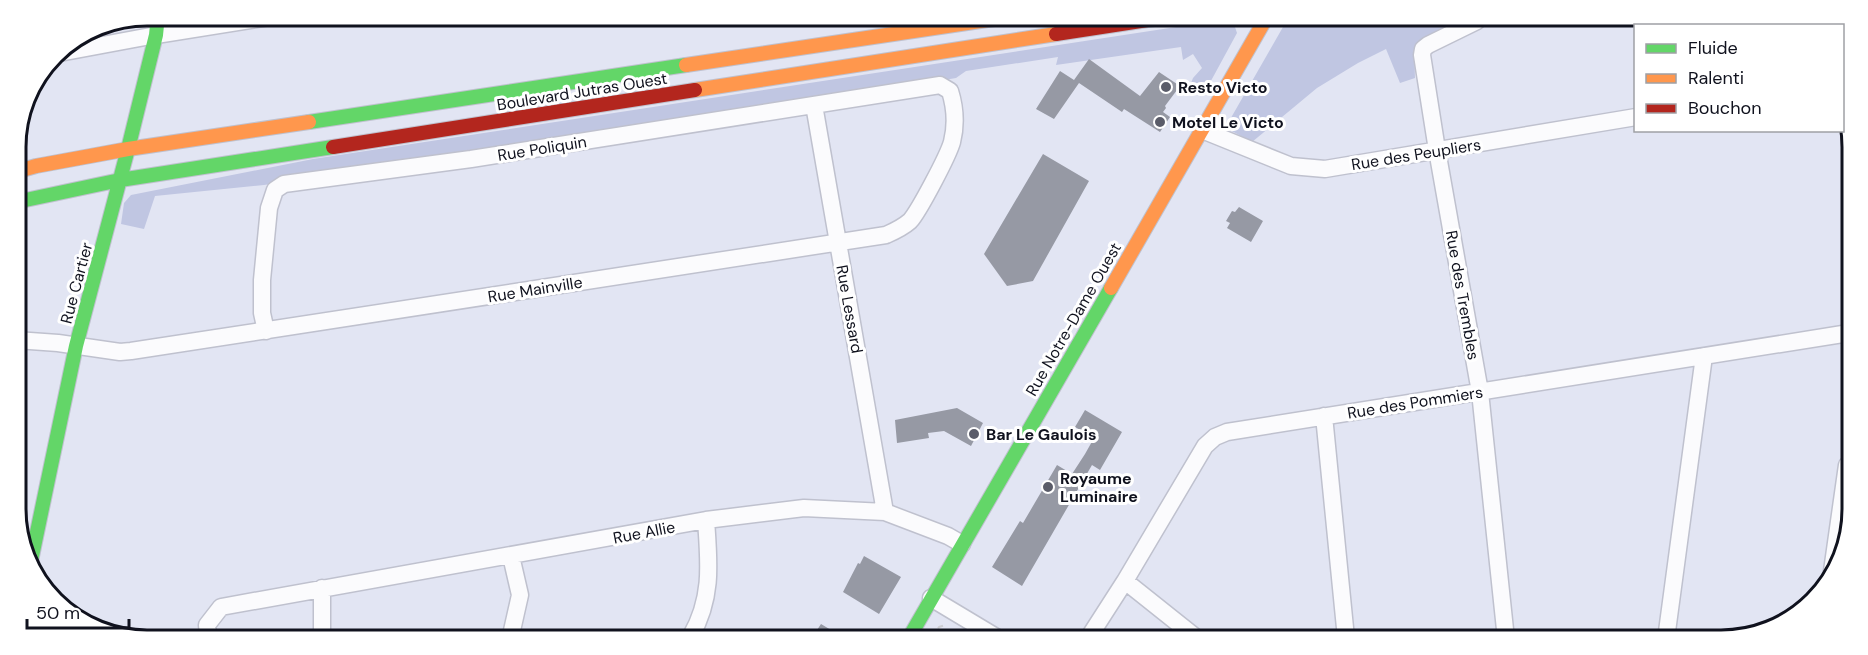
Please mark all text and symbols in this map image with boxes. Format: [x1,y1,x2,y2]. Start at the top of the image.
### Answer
legend [1634,24,1844,132]
text: Fluide [1688,36,1738,60]
text: Ralenti [1688,66,1744,90]
street label: Boulevard Jutras Ouest [495,68,669,115]
place label: Resto Victo [1178,77,1268,98]
marker: Resto Victo [1159,80,1173,94]
text: Bouchon [1688,96,1762,120]
place label: Motel Le Victo [1172,112,1284,133]
marker: Motel Le Victo [1153,115,1167,129]
street label: Rue Poliquin [496,131,588,166]
street label: Rue des Peupliers [1350,134,1482,175]
street label: Rue des Trembles [1441,229,1484,361]
street label: Rue Notre-Dame Ouest [1021,239,1126,400]
street label: Rue Cartier [56,240,97,326]
street label: Rue Lessard [831,263,868,355]
street label: Rue Mainville [486,272,584,307]
street label: Rue des Pommiers [1346,381,1484,424]
place label: Bar Le Gaulois [986,424,1096,445]
marker: Bar Le Gaulois [967,427,981,441]
place label: Royaume Luminaire [1060,468,1138,507]
marker: Royaume Luminaire [1041,480,1055,494]
street label: Rue Allie [611,516,677,549]
scale bar [27,592,129,630]
text: 50 m [36,601,80,625]

